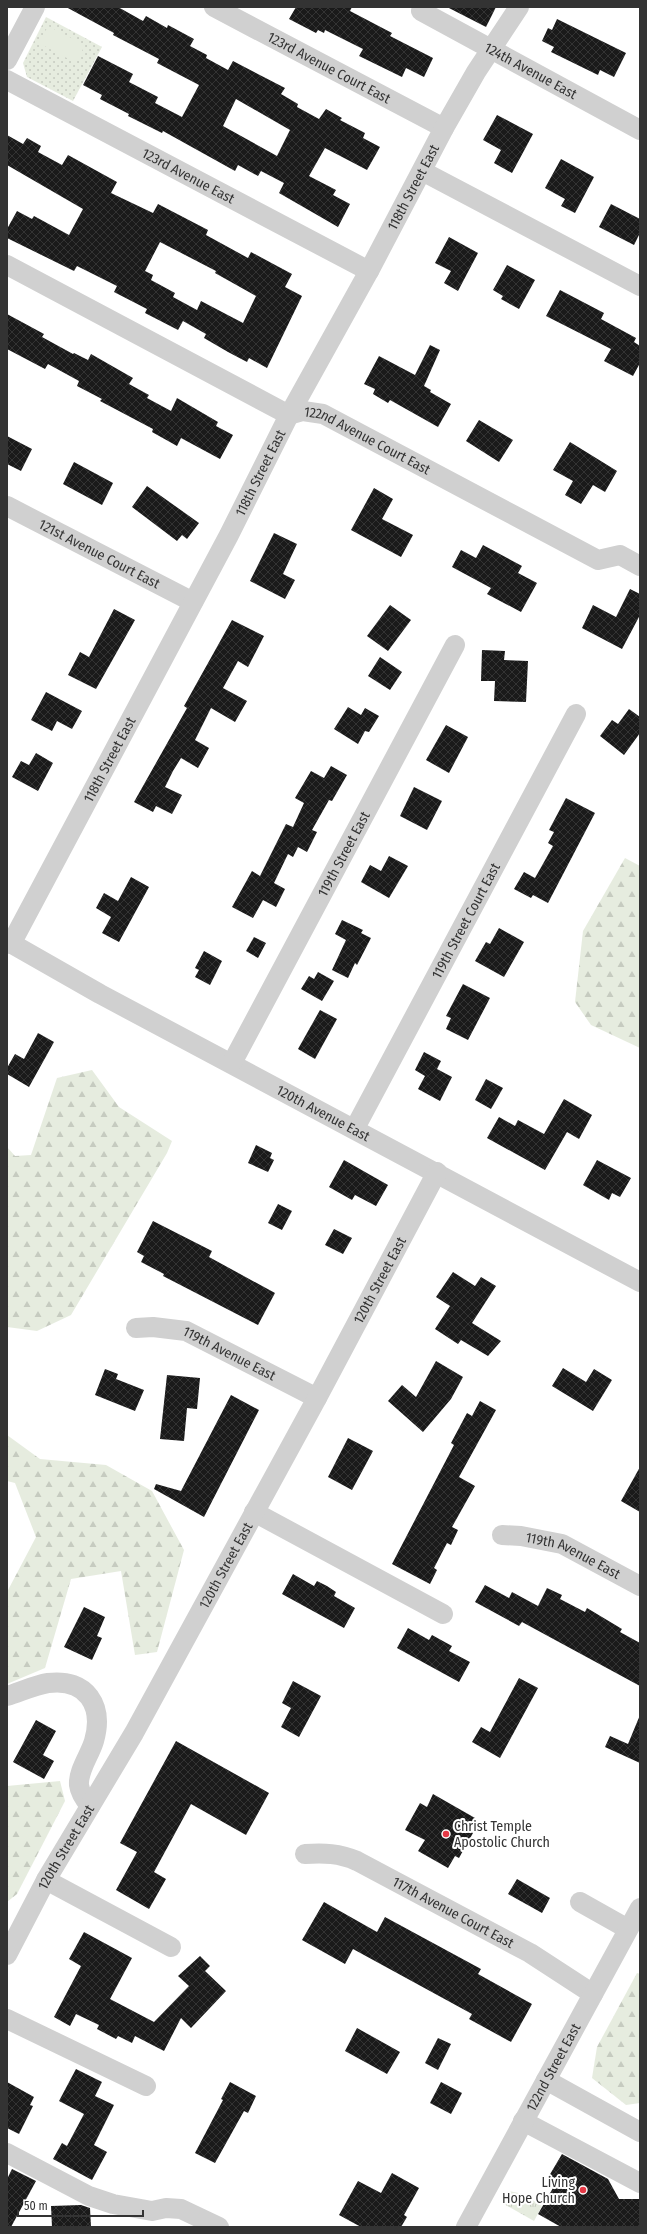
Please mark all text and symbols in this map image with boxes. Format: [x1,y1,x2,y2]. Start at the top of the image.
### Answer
street label: 123rd Avenue Court East [264,29,394,108]
street label: 124th Avenue East [481,39,580,103]
street label: 118th Street East [384,141,443,233]
street label: 123rd Avenue East [139,145,238,208]
street label: 122nd Avenue Court East [303,403,434,479]
street label: 118th Street East [232,427,289,519]
street label: 121st Avenue Court East [36,516,163,593]
street label: 118th Street East [80,714,140,805]
street label: 119th Street East [314,808,374,900]
street label: 119th Street Court East [428,860,504,982]
street label: 120th Avenue East [273,1082,373,1146]
street label: 120th Street East [350,1234,410,1327]
street label: 119th Avenue East [180,1323,279,1385]
street label: 120th Street East [196,1519,257,1612]
street label: 119th Avenue East [524,1529,624,1583]
street label: 120th Street East [35,1801,98,1892]
place label: Christ Temple Apostolic Church [454,1818,550,1851]
marker: Christ Temple Apostolic Church [441,1829,451,1839]
street label: 117th Avenue Court East [389,1873,517,1952]
street label: 122nd Street East [523,2020,585,2114]
place label: Living Hope Church [502,2174,575,2207]
marker: Living Hope Church [578,2185,588,2195]
scale bar [18,2192,143,2218]
text: 50 m [24,2199,48,2213]

